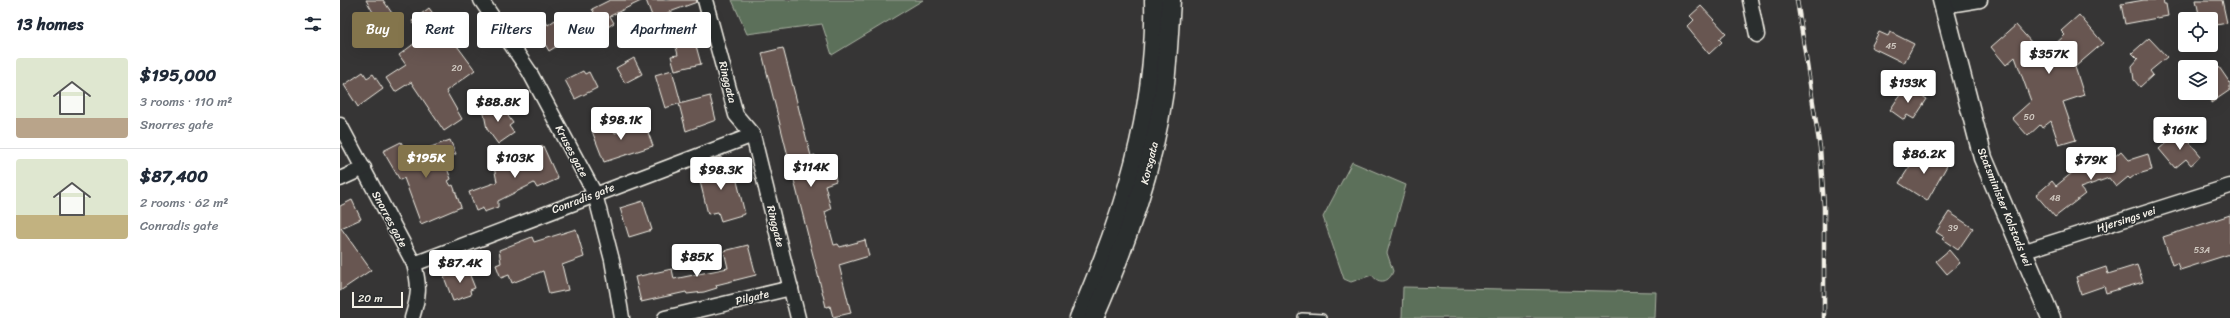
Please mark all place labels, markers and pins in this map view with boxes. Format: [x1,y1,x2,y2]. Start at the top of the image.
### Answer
pin: $357K [2021,41,2077,75]
pin: $133K [1880,70,1936,104]
pin: $88.8K [465,89,531,123]
pin: $98.1K [588,107,654,141]
pin: $161K [2152,117,2208,151]
pin: $86.2K [1891,141,1957,175]
pin: $195K [398,145,454,179]
pin: $103K [487,145,543,179]
pin: $79K [2067,147,2115,181]
pin: $114K [783,154,839,188]
pin: $98.3K [688,157,754,191]
pin: $85K [673,244,721,278]
pin: $87.4K [427,250,493,284]

